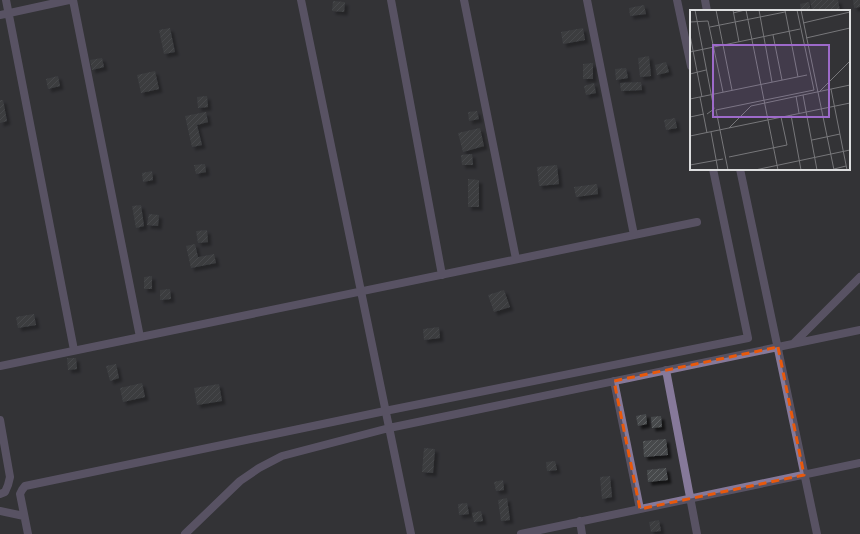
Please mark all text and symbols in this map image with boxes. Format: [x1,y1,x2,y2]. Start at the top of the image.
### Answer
inset map [690,10,850,170]

